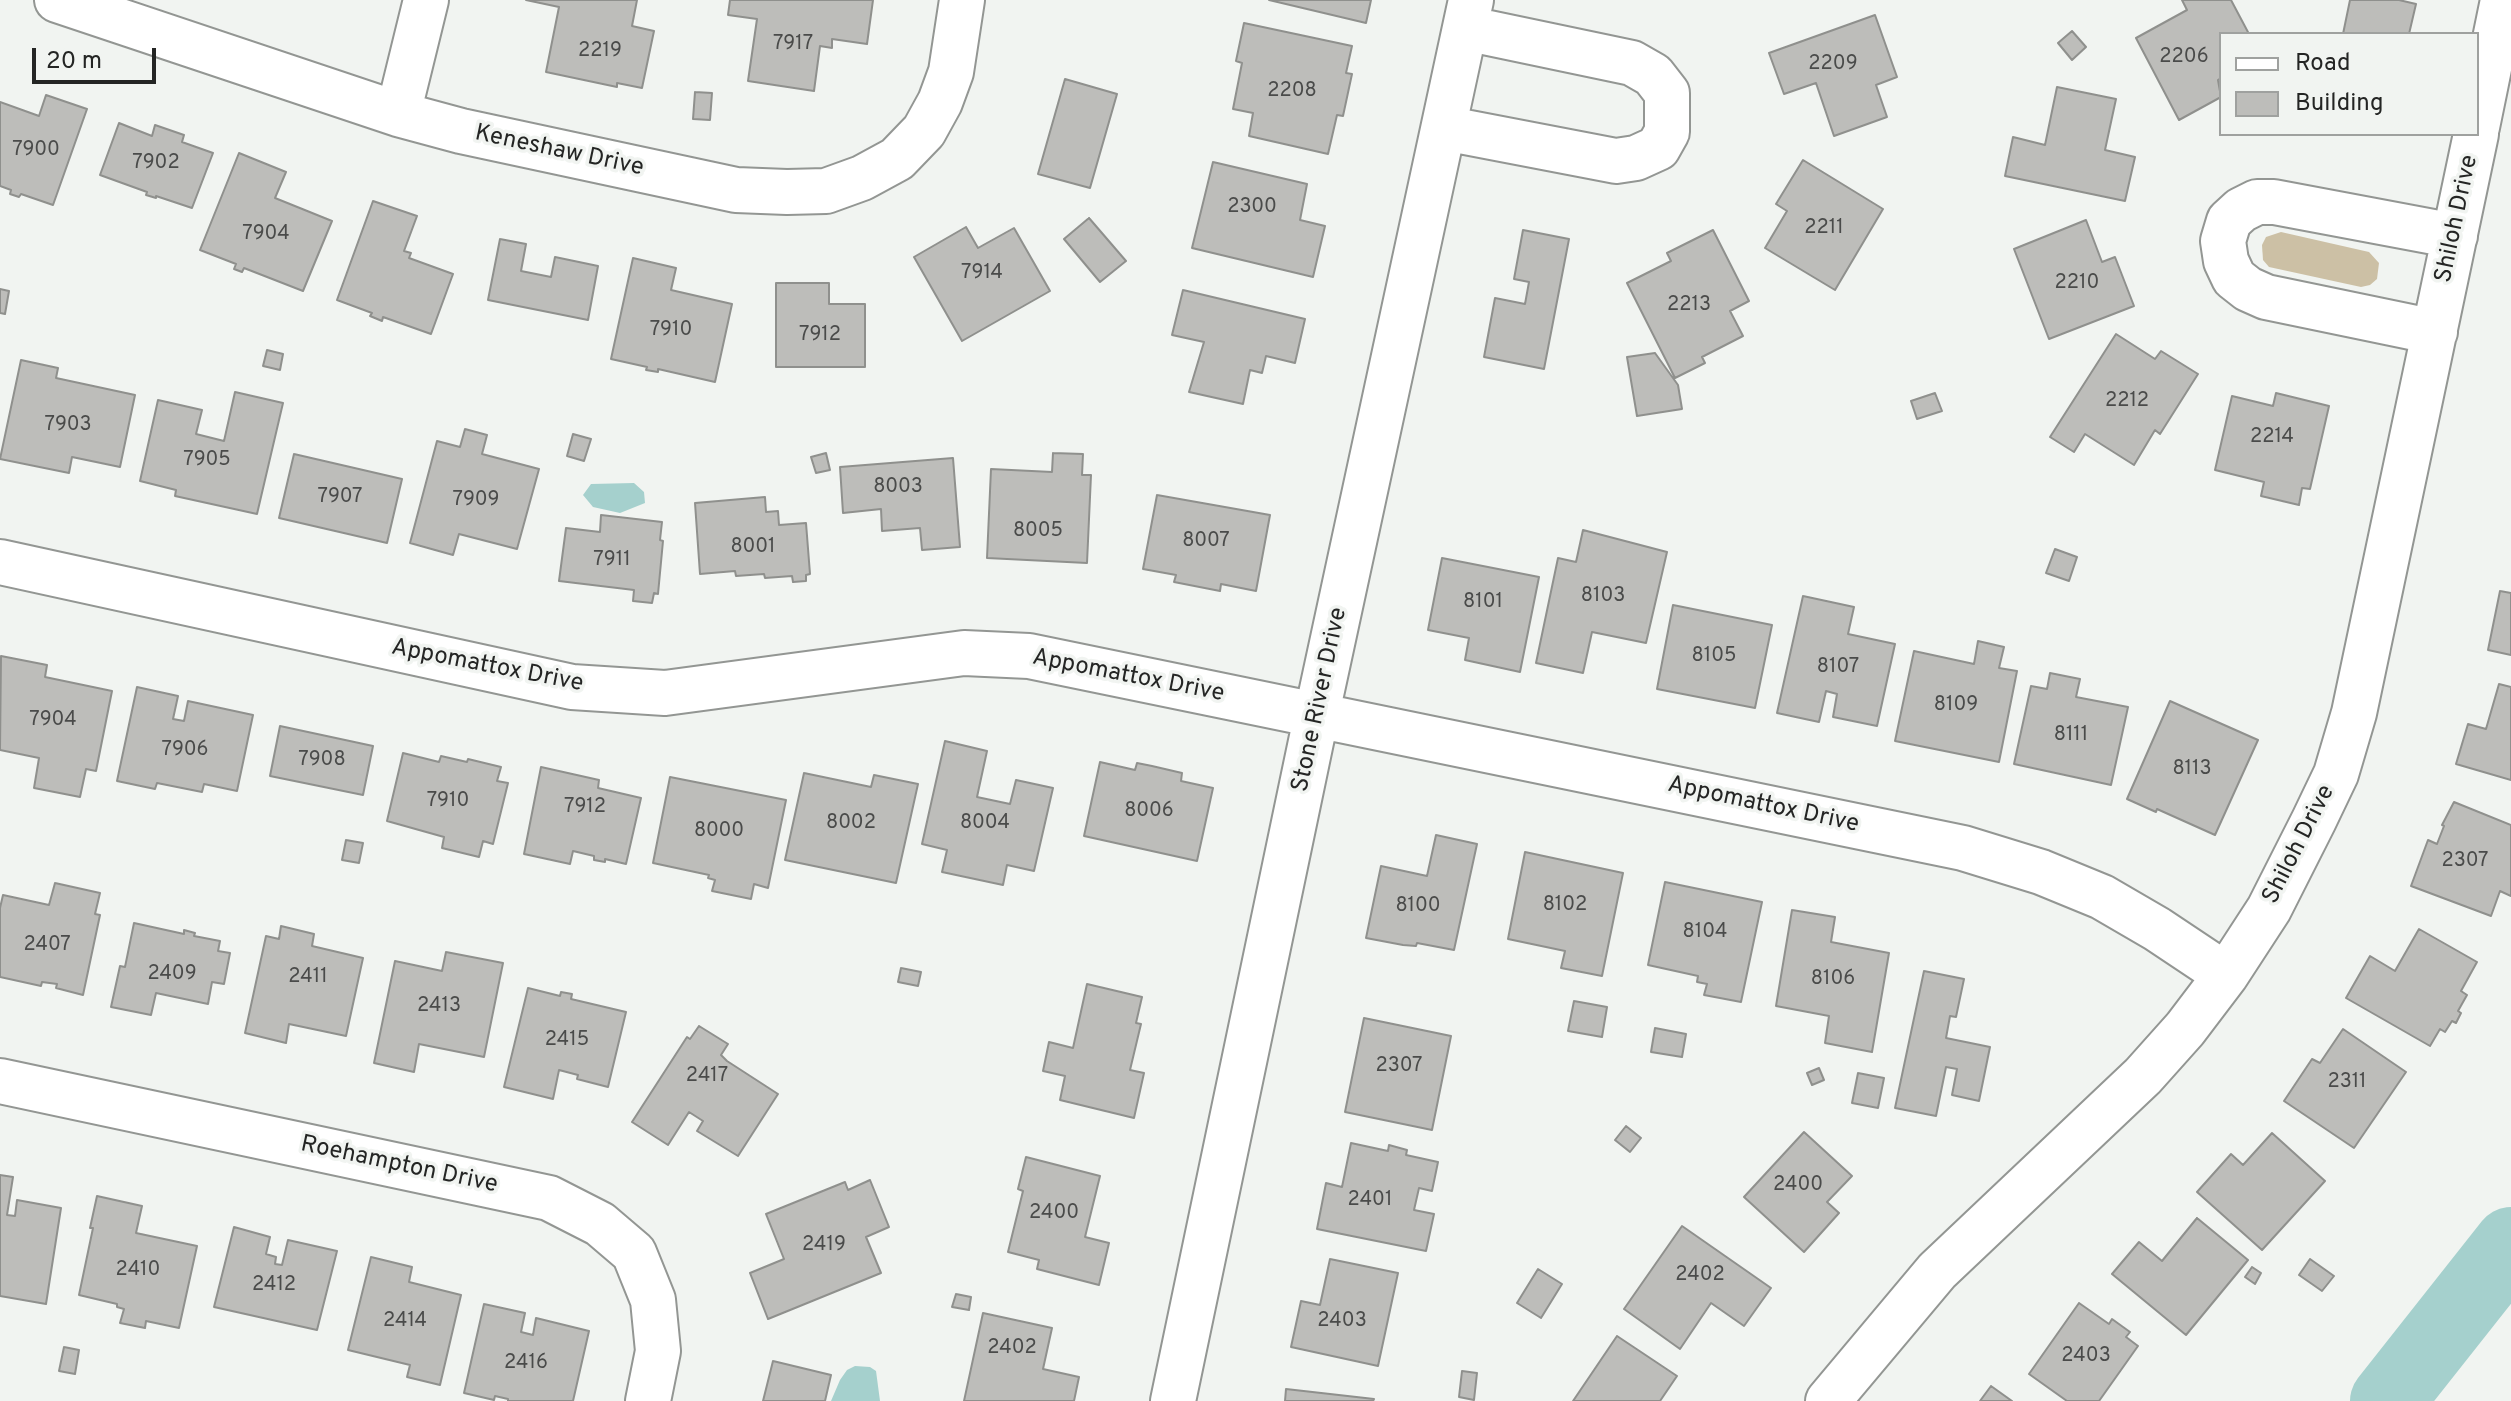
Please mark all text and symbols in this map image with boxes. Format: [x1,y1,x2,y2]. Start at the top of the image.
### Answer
scale bar [36,32,160,82]
legend [2219,32,2479,136]
house number: 7917 [773,33,813,57]
house number: 2219 [578,40,622,64]
house number: 2206 [2159,46,2209,70]
text: 20 m [46,47,102,77]
text: Road [2295,49,2351,79]
house number: 2209 [1808,53,1858,77]
house number: 2208 [1267,80,1317,104]
text: Building [2295,89,2384,119]
street label: Keneshaw Drive [472,120,646,184]
house number: 7900 [12,139,60,163]
house number: 7902 [132,152,180,176]
street label: Shiloh Drive [2430,153,2486,285]
house number: 2300 [1227,196,1277,220]
house number: 2211 [1804,217,1844,241]
house number: 7904 [242,223,290,247]
house number: 7914 [961,262,1003,286]
house number: 2210 [2055,272,2099,296]
house number: 2213 [1667,294,1711,318]
house number: 7910 [650,319,692,343]
house number: 7912 [799,324,841,348]
house number: 2212 [2105,390,2149,414]
house number: 7903 [44,414,92,438]
house number: 2214 [2250,426,2294,450]
house number: 7905 [183,449,231,473]
house number: 8003 [873,476,923,500]
house number: 7907 [318,486,362,510]
house number: 7909 [453,489,499,513]
house number: 8005 [1013,520,1063,544]
house number: 8007 [1182,530,1230,554]
house number: 8001 [731,536,775,560]
house number: 7911 [593,549,631,573]
house number: 8103 [1581,585,1625,609]
house number: 8101 [1463,591,1503,615]
street label: Stone River Drive [1287,605,1355,795]
street label: Appomattox Drive [389,634,585,700]
street label: Appomattox Drive [1030,644,1226,710]
house number: 8105 [1692,645,1736,669]
house number: 8107 [1817,656,1859,680]
house number: 8109 [1934,694,1978,718]
house number: 7904 [29,709,77,733]
house number: 8111 [2054,724,2088,748]
house number: 7906 [162,739,208,763]
house number: 7908 [298,749,346,773]
house number: 8113 [2172,758,2212,782]
street label: Appomattox Drive [1665,772,1861,840]
street label: Shiloh Drive [2258,781,2342,909]
house number: 7910 [427,790,469,814]
house number: 7912 [564,796,606,820]
house number: 8006 [1124,800,1174,824]
house number: 8002 [826,812,876,836]
house number: 8004 [960,812,1010,836]
house number: 8000 [694,820,744,844]
house number: 2307 [2442,850,2488,874]
house number: 8102 [1543,894,1587,918]
house number: 8100 [1395,895,1441,919]
house number: 8104 [1683,921,1727,945]
house number: 2407 [23,934,71,958]
house number: 2409 [147,963,197,987]
house number: 2411 [288,966,328,990]
house number: 8106 [1811,968,1855,992]
house number: 2413 [417,995,461,1019]
house number: 2415 [545,1029,589,1053]
house number: 2307 [1376,1055,1422,1079]
house number: 2417 [686,1065,728,1089]
house number: 2311 [2327,1071,2367,1095]
street label: Roehampton Drive [298,1131,500,1201]
house number: 2400 [1773,1174,1823,1198]
house number: 2401 [1348,1189,1392,1213]
house number: 2400 [1029,1202,1079,1226]
house number: 2419 [802,1234,846,1258]
house number: 2410 [116,1259,160,1283]
house number: 2402 [1675,1264,1725,1288]
house number: 2412 [252,1274,296,1298]
house number: 2414 [383,1310,427,1334]
house number: 2403 [1317,1310,1367,1334]
house number: 2402 [987,1337,1037,1361]
house number: 2403 [2061,1345,2111,1369]
house number: 2416 [504,1352,548,1376]

